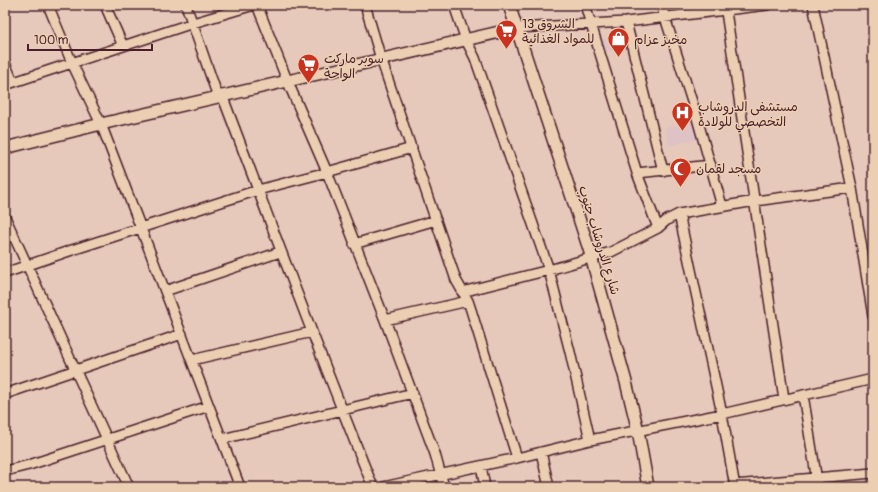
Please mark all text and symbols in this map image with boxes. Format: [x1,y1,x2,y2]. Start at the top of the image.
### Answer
place label: الشروق 13 للمواد الغذائية [522,16,594,47]
supermarket icon: الشروق 13 للمواد الغذائية [493,17,519,50]
scale bar [28,26,152,52]
shop icon: مخبز عزام [606,26,632,59]
place label: مخبز عزام [634,32,687,50]
text: 100 m [34,33,69,48]
place label: سوبر ماركت الواحة [324,51,384,82]
supermarket icon: سوبر ماركت الواحة [295,52,321,85]
place label: مستشفى الدروشاب التخصصي للولادة [698,99,798,133]
hospital icon: مستشفى الدروشاب التخصصي للولادة [669,100,695,133]
mosque icon: مسجد لقمان [667,155,693,188]
place label: مسجد لقمان [696,161,761,177]
street label: شارع الدروشاب جنوب [574,184,623,297]

